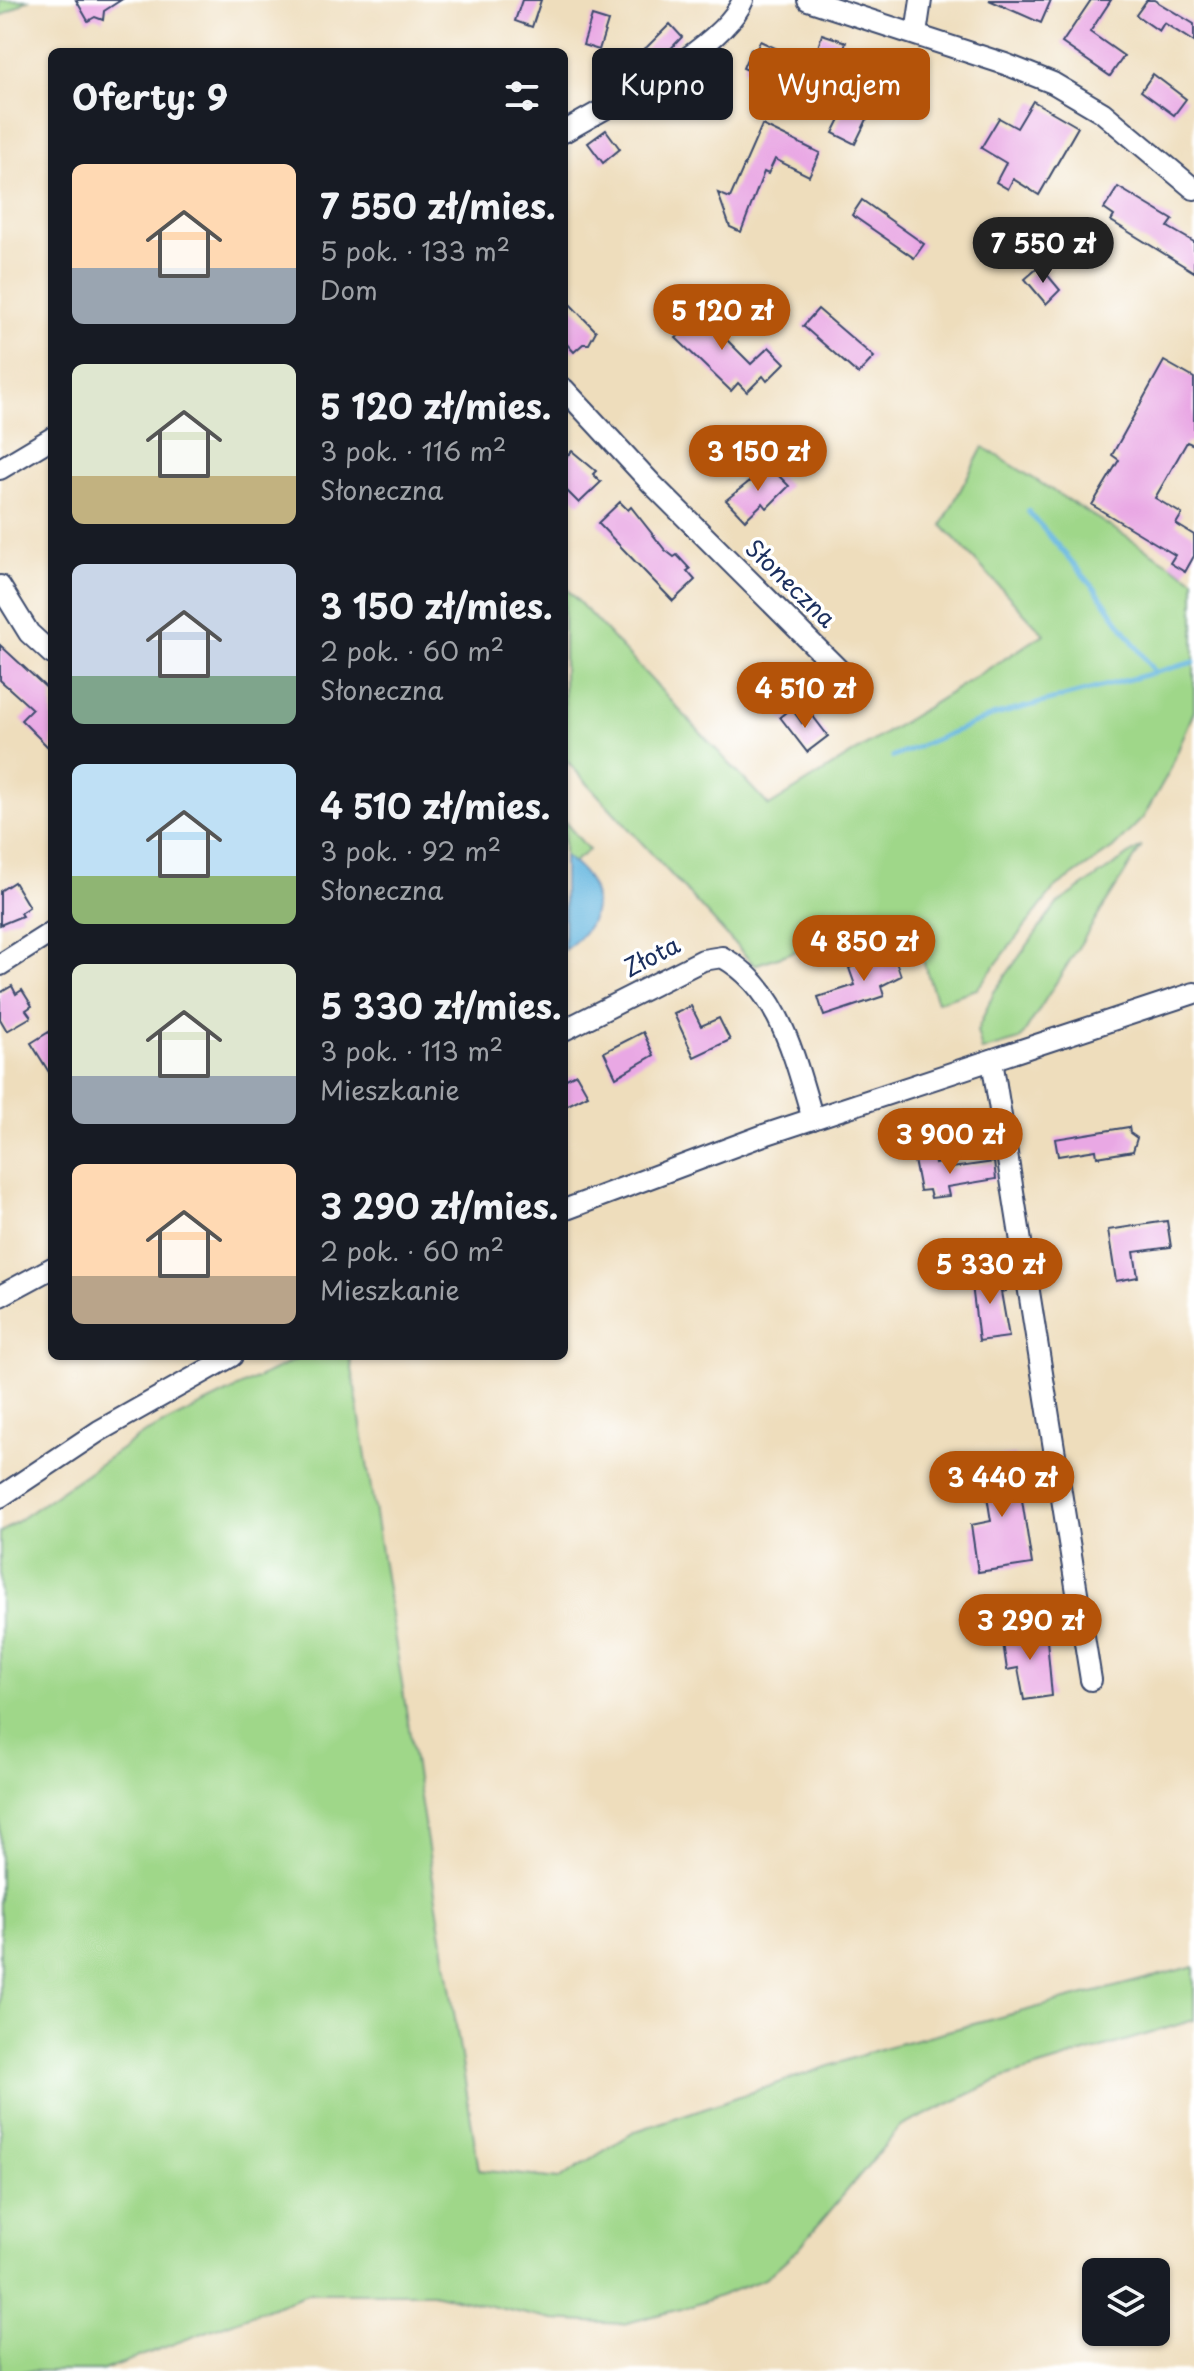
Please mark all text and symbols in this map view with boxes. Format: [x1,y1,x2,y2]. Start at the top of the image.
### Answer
chip: Kupno [592,48,733,120]
chip: Wynajem [749,48,930,120]
text: Oferty: 9 [72,70,228,122]
icon: filters [500,74,544,118]
text: 7 550 zł/mies. [320,179,556,231]
icon: home [136,196,232,292]
pin: 7 550 zł [960,217,1126,285]
text: 7 550 zł [991,223,1095,262]
text: 5 pok. · 133 m² [320,231,510,270]
text: Dom [320,270,378,309]
pin: 5 120 zł [639,284,805,352]
text: 5 120 zł [671,290,773,329]
text: 5 120 zł/mies. [320,379,551,431]
icon: home [136,396,232,492]
pin: 3 150 zł [675,425,841,493]
text: 3 pok. · 116 m² [320,431,507,470]
text: 3 150 zł [707,431,809,470]
text: Słoneczna [320,470,443,509]
street label: Słoneczna [738,530,845,635]
text: 3 150 zł/mies. [320,579,553,631]
icon: home [136,596,232,692]
text: 2 pok. · 60 m² [320,631,504,670]
pin: 4 510 zł [722,662,888,730]
text: 4 510 zł [755,668,855,707]
text: Słoneczna [320,670,443,709]
text: 4 510 zł/mies. [320,779,550,831]
icon: home [136,796,232,892]
text: 3 pok. · 92 m² [320,831,501,870]
text: Słoneczna [320,870,443,909]
pin: 4 850 zł [781,915,947,983]
text: 4 850 zł [810,921,918,960]
street label: Złota [616,926,686,985]
text: 5 330 zł/mies. [320,979,562,1031]
icon: home [136,996,232,1092]
text: 3 pok. · 113 m² [320,1031,503,1070]
text: Mieszkanie [320,1070,460,1109]
pin: 3 900 zł [867,1108,1033,1176]
text: 3 900 zł [896,1114,1004,1153]
text: 3 290 zł/mies. [320,1179,558,1231]
icon: home [136,1196,232,1292]
text: 2 pok. · 60 m² [320,1231,504,1270]
pin: 5 330 zł [907,1238,1073,1306]
text: 5 330 zł [935,1244,1045,1283]
text: Mieszkanie [320,1270,460,1309]
pin: 3 440 zł [919,1451,1085,1519]
text: 3 440 zł [947,1457,1057,1496]
pin: 3 290 zł [947,1594,1113,1662]
text: 3 290 zł [977,1600,1083,1639]
map controls [1082,2258,1170,2346]
button: layers [1082,2258,1170,2346]

